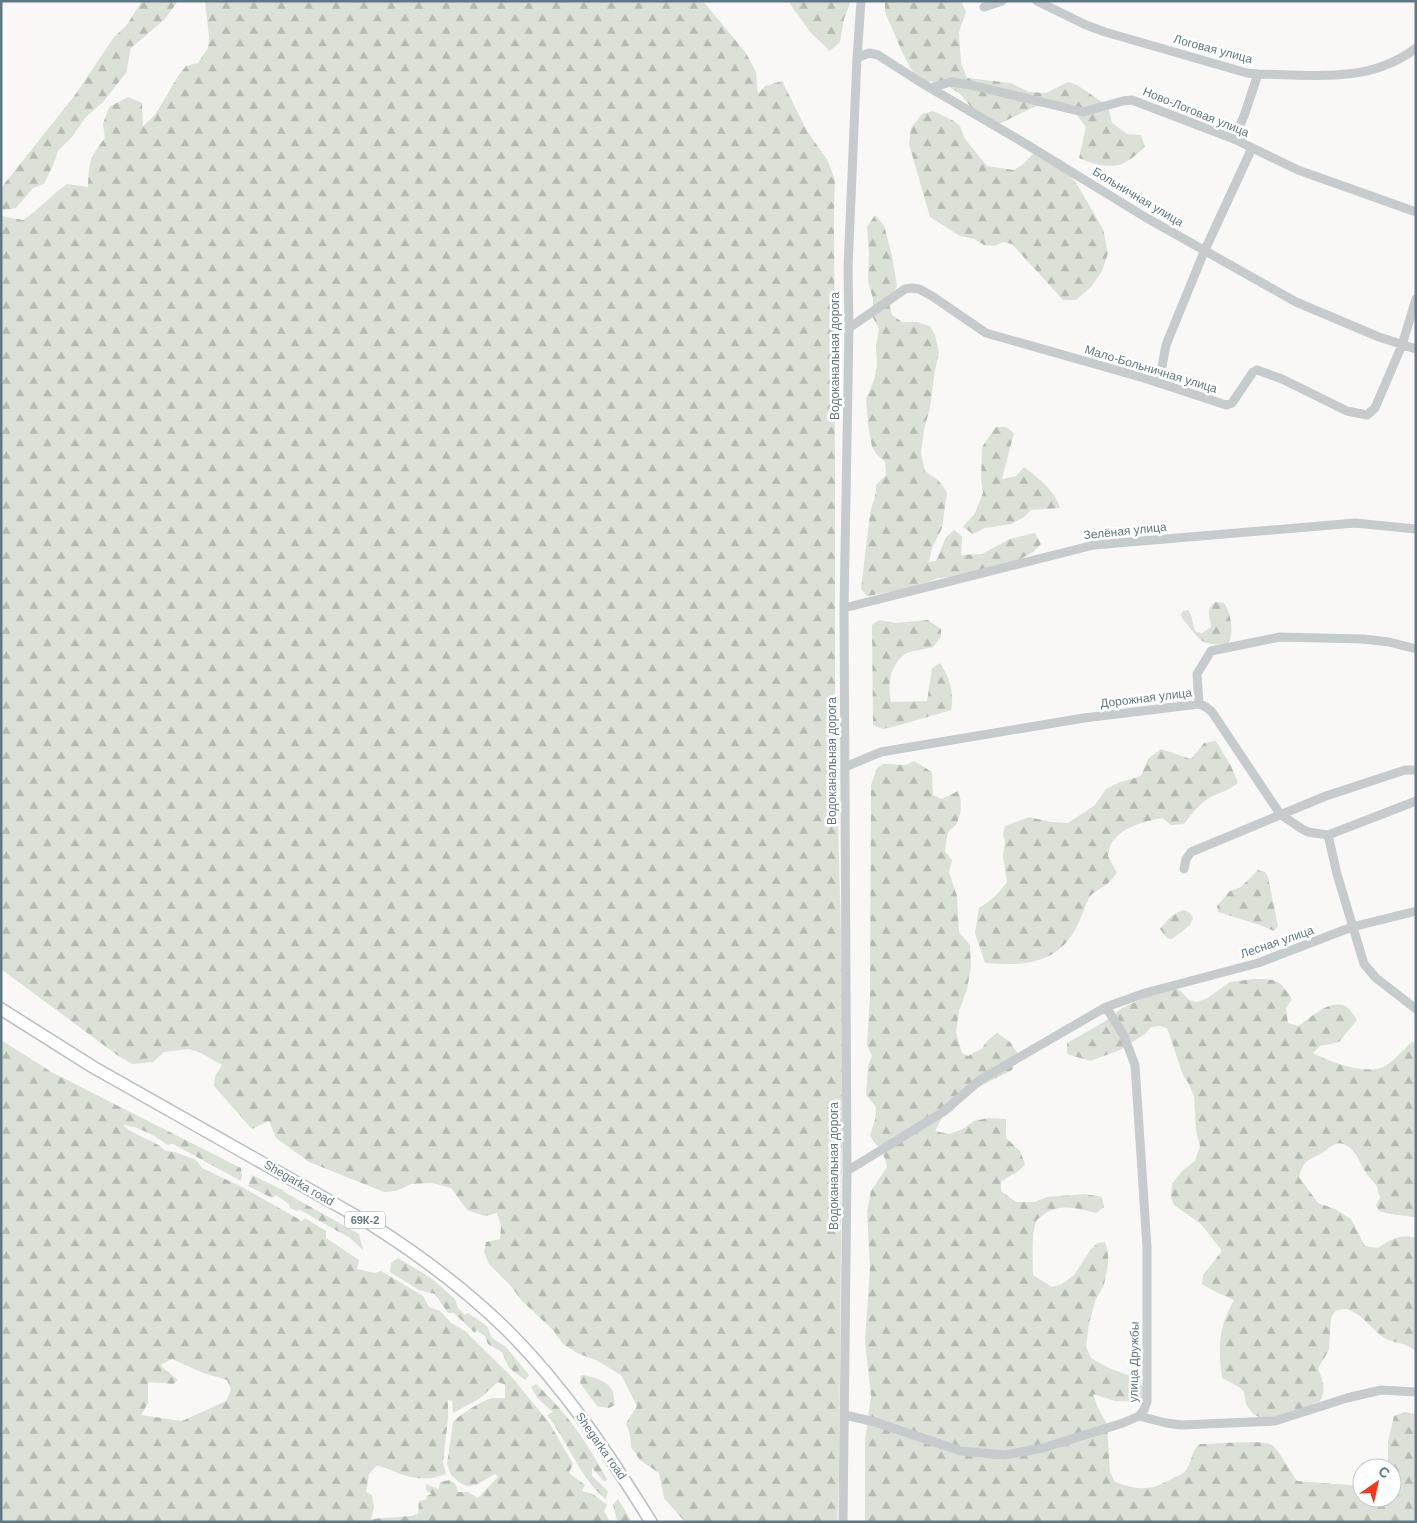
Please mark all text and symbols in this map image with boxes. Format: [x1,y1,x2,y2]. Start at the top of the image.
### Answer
street label: Логовая улица [1172,32,1254,66]
street label: Ново-Логовая улица [1141,84,1251,140]
street label: Больничная улица [1090,164,1186,230]
street label: Водоканальная дорога [828,292,842,420]
street label: Мало-Больничная улица [1083,342,1219,396]
street label: Зелёная улица [1083,520,1167,542]
street label: Дорожная улица [1099,685,1193,711]
street label: Водоканальная дорога [825,697,839,825]
street label: Лесная улица [1238,923,1316,961]
street label: Водоканальная дорога [827,1102,841,1230]
street label: Shegarka road [261,1157,337,1209]
road number: 69К-2 [345,1212,385,1228]
street label: улица Дружбы [1126,1321,1142,1403]
street label: Shegarka road [573,1410,629,1482]
north arrow [1352,1458,1402,1508]
text: С [1376,1463,1393,1482]

